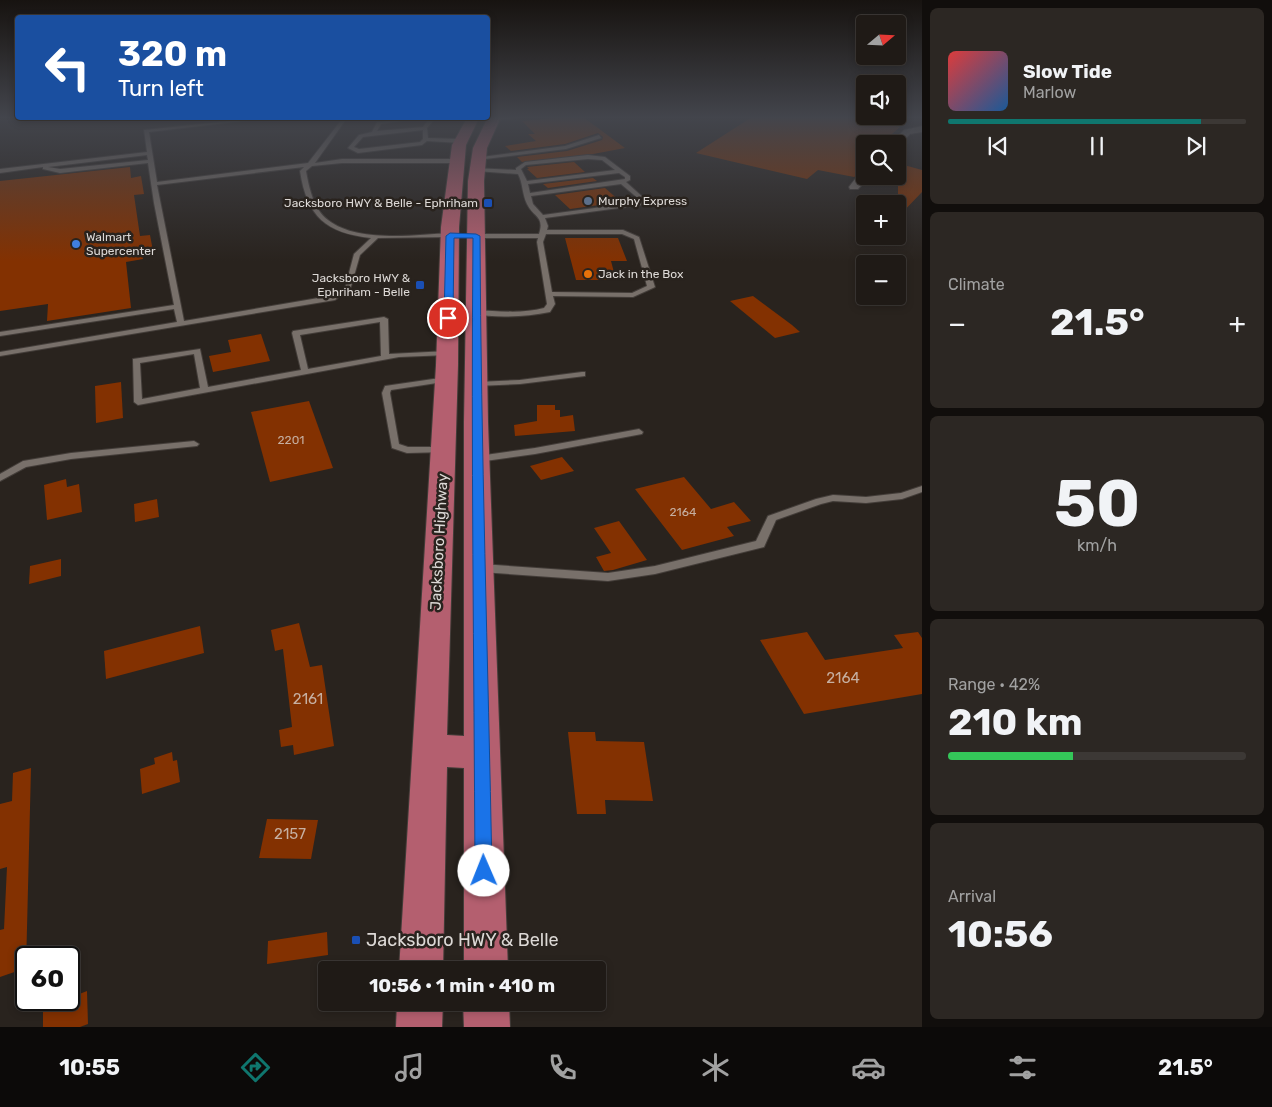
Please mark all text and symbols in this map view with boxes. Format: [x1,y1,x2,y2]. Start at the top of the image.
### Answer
north arrow [856,15,906,65]
map controls [856,15,906,305]
text: 320 m [118,33,227,75]
icon: left [35,35,100,100]
text: Slow Tide [1023,60,1112,83]
text: Turn left [118,75,204,102]
button: sound [856,75,906,125]
text: Marlow [1023,83,1076,102]
icon: previous [984,132,1012,160]
icon: pause [1083,132,1111,160]
icon: next [1182,132,1210,160]
button: search [856,135,906,185]
place label: Murphy Express [598,194,687,208]
marker: Murphy Express [582,195,594,207]
button: + [856,195,906,245]
place label: Jacksboro HWY & Belle - Ephriham [284,196,478,210]
marker: Jacksboro HWY & Belle - Ephriham [482,197,494,209]
place label: Walmart Supercenter [86,230,156,258]
marker: Walmart Supercenter [70,238,82,250]
button: − [856,255,906,305]
place label: Jack in the Box [598,267,684,281]
marker: Jack in the Box [582,268,594,280]
place label: Jacksboro HWY & Ephriham - Belle [312,271,411,299]
text: Climate [948,275,1005,294]
marker: Jacksboro HWY & Ephriham - Belle [414,279,426,291]
pin [427,297,469,339]
text: 21.5° [1050,299,1145,345]
icon: arrive [434,304,462,332]
text: − [948,307,966,340]
text: + [1229,307,1246,340]
house number: 2201 [278,433,304,447]
text: 50 [1054,465,1140,542]
street label: Jacksboro Highway [426,473,452,611]
house number: 2164 [670,505,697,519]
text: km/h [1077,536,1117,555]
house number: 2164 [826,669,860,687]
text: Range · 42% [948,675,1040,694]
house number: 2161 [293,690,323,708]
text: 210 km [948,699,1083,745]
house number: 2157 [274,825,306,843]
position arrow [457,844,509,896]
text: Arrival [948,887,996,906]
text: 10:56 [948,911,1053,957]
place label: Jacksboro HWY & Belle [366,929,559,951]
marker: Jacksboro HWY & Belle [350,934,362,946]
speed limit sign: 60 [15,946,80,1011]
text: 10:56 · 1 min · 410 m [369,974,555,997]
icon: directions [238,1050,273,1085]
icon: music [392,1050,427,1085]
icon: phone [545,1050,580,1085]
icon: climate [698,1050,733,1085]
icon: car [851,1050,886,1085]
icon: filters [1005,1050,1040,1085]
text: 10:55 [59,1054,120,1081]
text: 21.5° [1158,1054,1213,1081]

